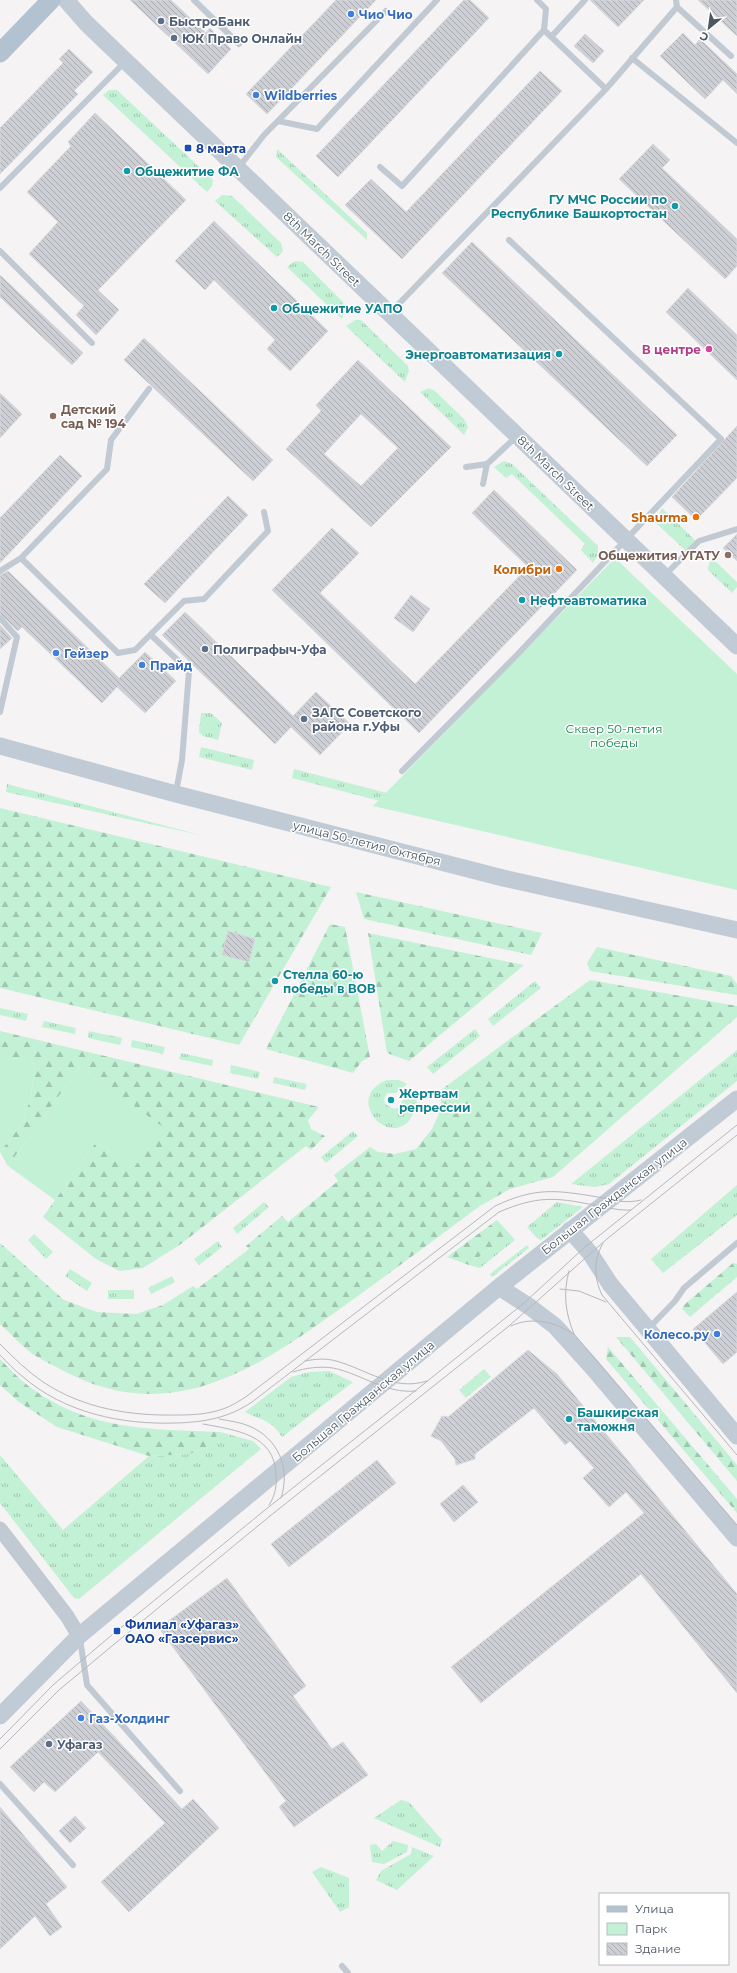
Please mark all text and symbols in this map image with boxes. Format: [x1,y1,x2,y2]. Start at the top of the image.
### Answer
place label: Чио Чио [359,7,413,22]
north arrow [689,8,729,48]
marker: Чио Чио [346,9,356,19]
place label: БыстроБанк [169,14,250,29]
marker: БыстроБанк [156,16,166,26]
text: С [697,29,711,45]
place label: ЮК Право Онлайн [182,31,302,46]
marker: ЮК Право Онлайн [169,33,179,43]
place label: Wildberries [264,88,338,103]
marker: Wildberries [251,90,261,100]
place label: 8 марта [196,141,246,156]
marker: 8 марта [183,143,193,153]
place label: Общежитие ФА [135,164,239,179]
marker: Общежитие ФА [122,166,132,176]
place label: ГУ МЧС России по Республике Башкортостан [491,192,667,221]
marker: ГУ МЧС России по Республике Башкортостан [670,201,680,211]
street label: 8th March Street [280,208,364,290]
place label: Общежитие УАПО [282,301,403,316]
marker: Общежитие УАПО [269,303,279,313]
place label: В центре [642,342,701,357]
marker: В центре [704,344,714,354]
place label: Энергоавтоматизация [405,347,551,362]
marker: Энергоавтоматизация [554,349,564,359]
place label: Детский сад № 194 [61,402,127,431]
marker: Детский сад № 194 [48,411,58,421]
street label: 8th March Street [514,432,598,514]
place label: Shaurma [631,510,688,525]
marker: Shaurma [691,512,701,522]
place label: Общежития УГАТУ [598,548,720,563]
marker: Общежития УГАТУ [723,550,733,560]
place label: Колибри [493,562,551,577]
marker: Колибри [554,564,564,574]
place label: Нефтеавтоматика [530,593,647,608]
marker: Нефтеавтоматика [517,595,527,605]
place label: Полиграфыч-Уфа [213,642,326,657]
marker: Полиграфыч-Уфа [200,644,210,654]
place label: Гейзер [64,646,109,661]
marker: Гейзер [51,648,61,658]
place label: Прайд [150,658,193,673]
marker: Прайд [137,660,147,670]
place label: ЗАГС Советского района г.Уфы [311,705,422,734]
marker: ЗАГС Советского района г.Уфы [299,714,309,724]
park label: Сквер 50-летия победы [566,721,662,750]
street label: улица 50-летия Октября [290,817,443,869]
place label: Стелла 60-ю победы в ВОВ [283,967,376,996]
marker: Стелла 60-ю победы в ВОВ [270,976,280,986]
place label: Жертвам репрессии [399,1086,470,1115]
marker: Жертвам репрессии [386,1095,396,1105]
street label: Большая Гражданская улица [538,1134,690,1258]
place label: Колесо.ру [644,1327,710,1342]
marker: Колесо.ру [712,1329,722,1339]
street label: Большая Гражданская улица [289,1337,437,1465]
place label: Башкирская таможня [577,1405,659,1434]
marker: Башкирская таможня [564,1414,574,1424]
place label: Филиал «Уфагаз» ОАО «Газсервис» [125,1617,239,1646]
marker: Филиал «Уфагаз» ОАО «Газсервис» [112,1626,122,1636]
place label: Газ-Холдинг [89,1711,170,1726]
marker: Газ-Холдинг [76,1713,86,1723]
place label: Уфагаз [57,1737,103,1752]
marker: Уфагаз [44,1739,54,1749]
legend [599,1893,729,1965]
text: Улица [635,1901,674,1916]
text: Парк [635,1921,667,1936]
text: Здание [635,1941,681,1956]

